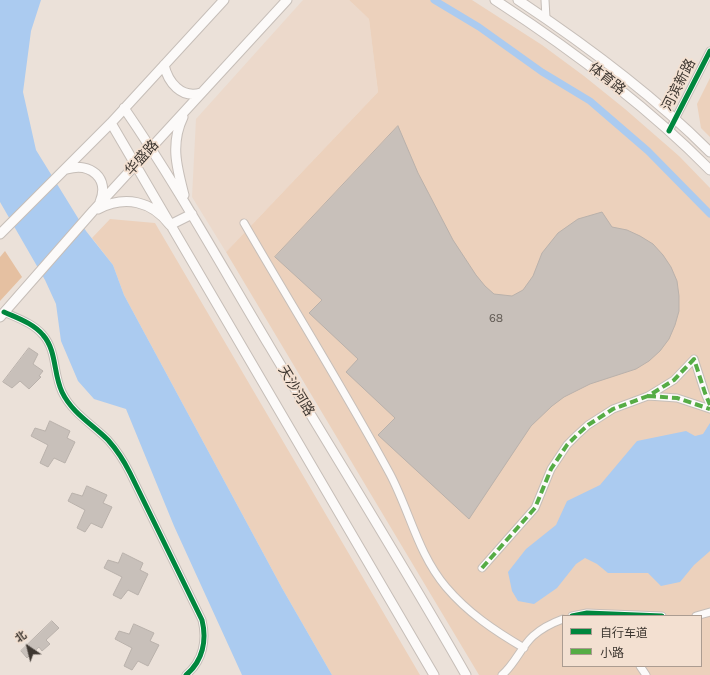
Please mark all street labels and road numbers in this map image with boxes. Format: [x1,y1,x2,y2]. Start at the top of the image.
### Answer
street label: 河滨新路 [659,56,699,114]
street label: 体育路 [585,59,629,99]
street label: 华盛路 [122,137,162,179]
street label: 天沙河路 [274,363,318,419]

